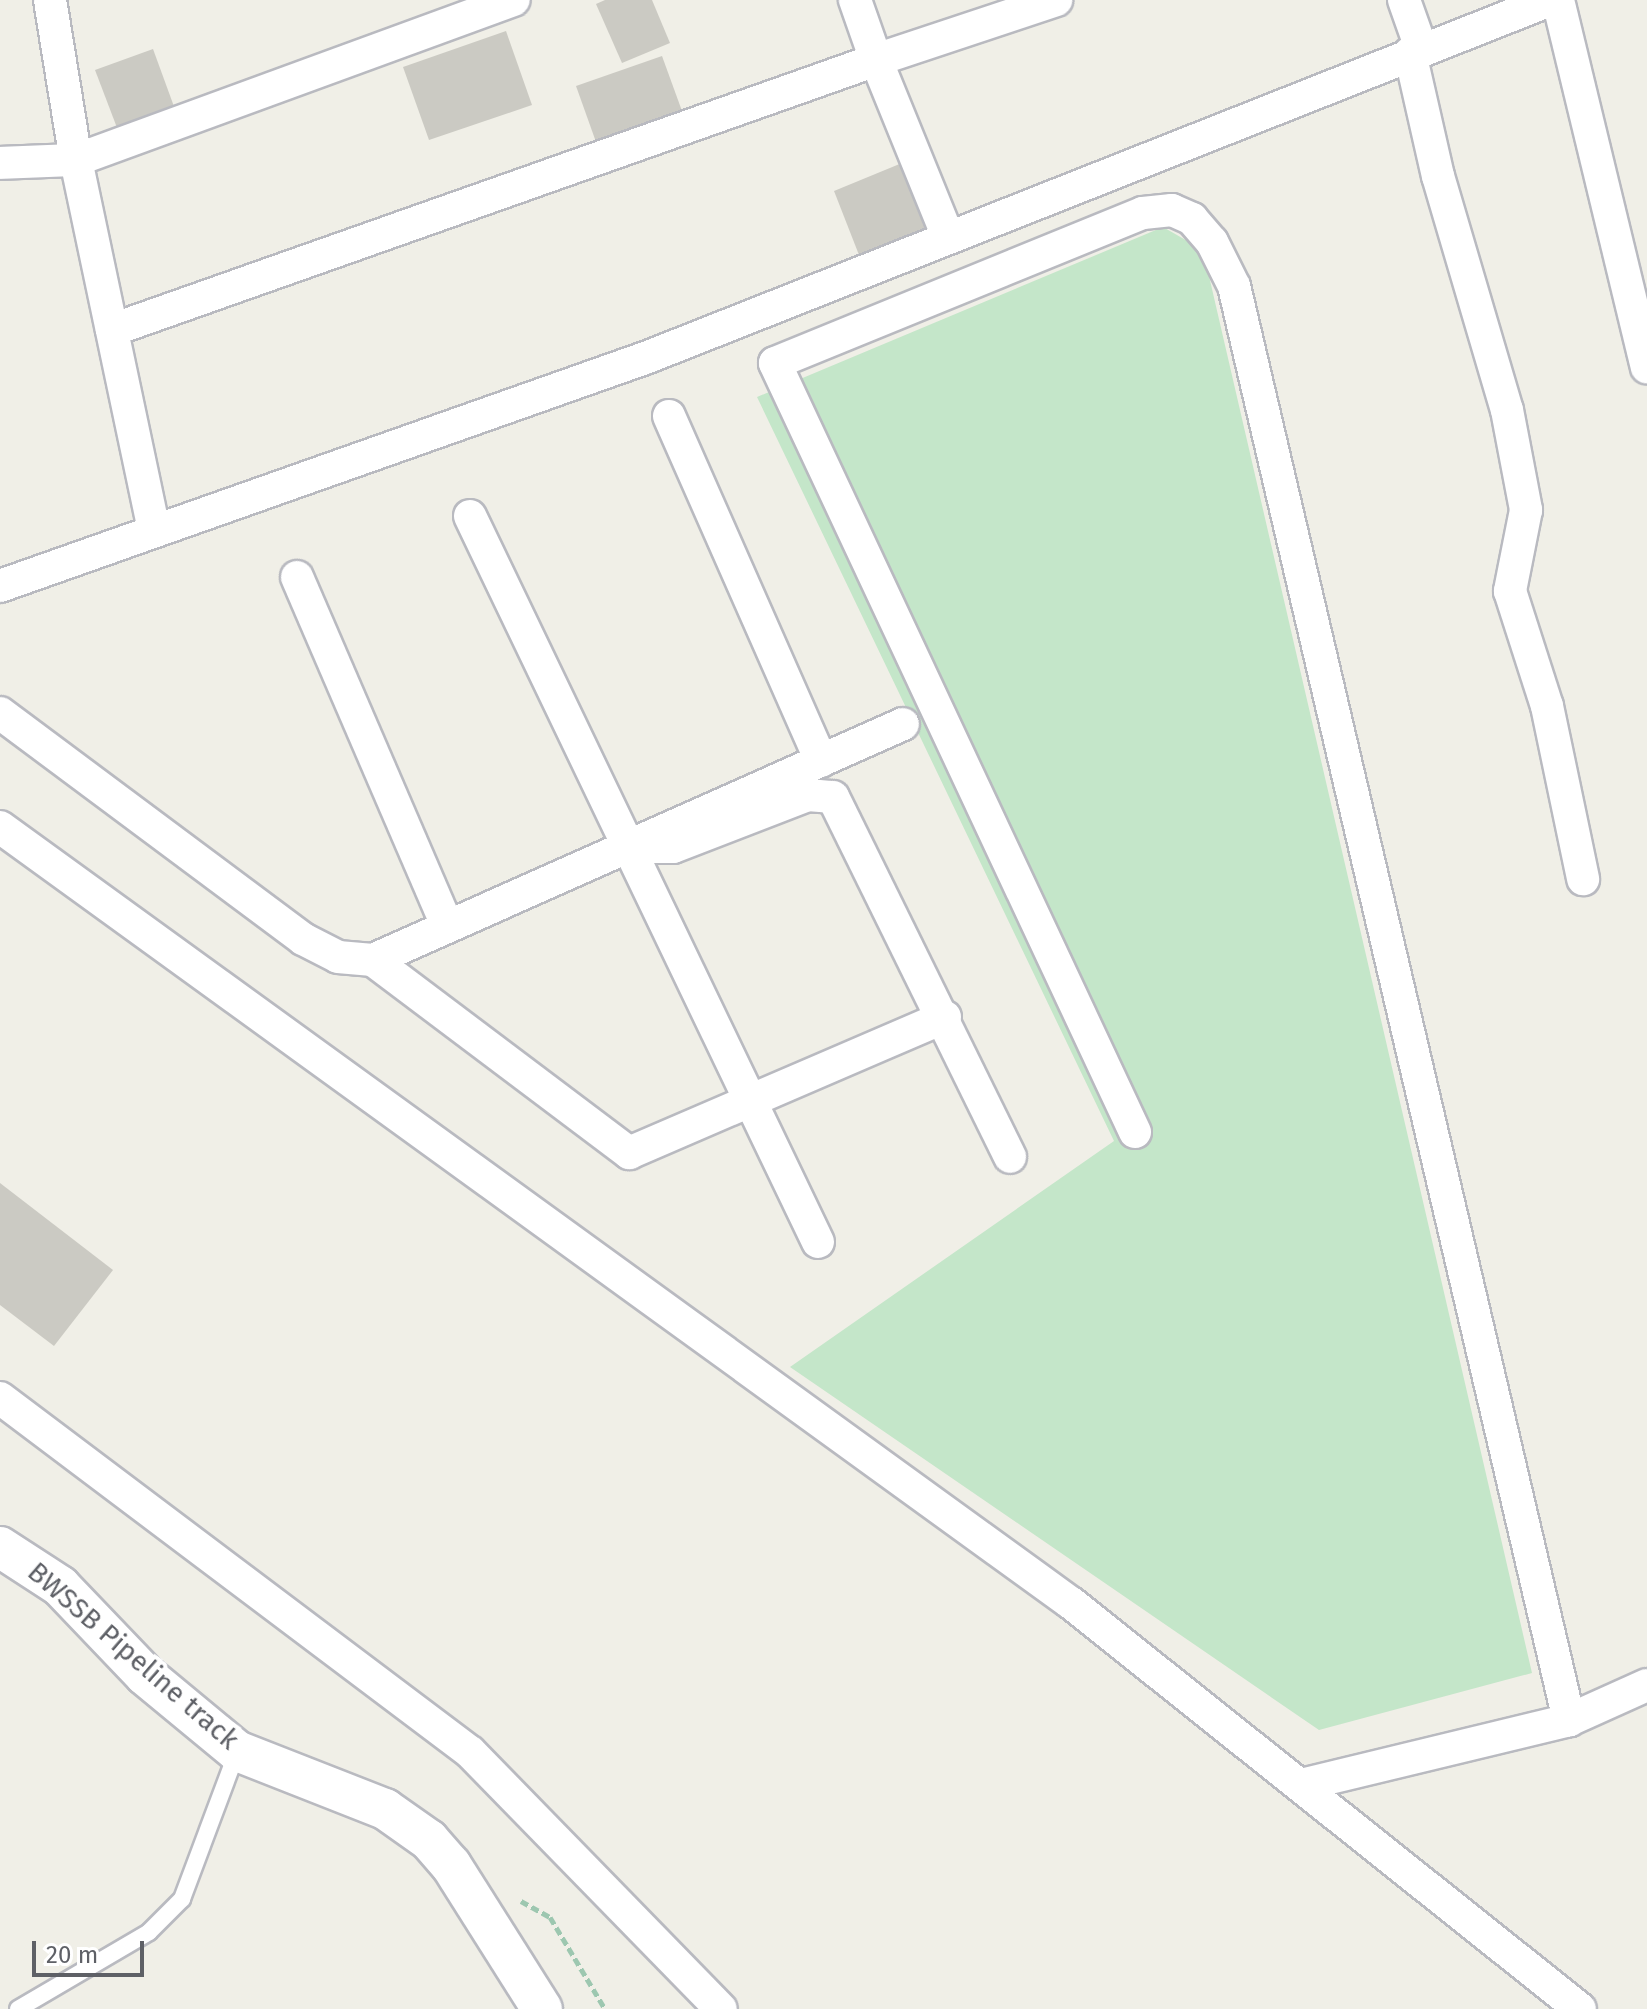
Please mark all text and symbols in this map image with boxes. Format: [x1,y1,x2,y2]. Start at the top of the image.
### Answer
street label: BWSSB Pipeline track [21,1555,245,1757]
scale bar [36,1925,148,1975]
text: 20 m [46,1941,98,1969]

